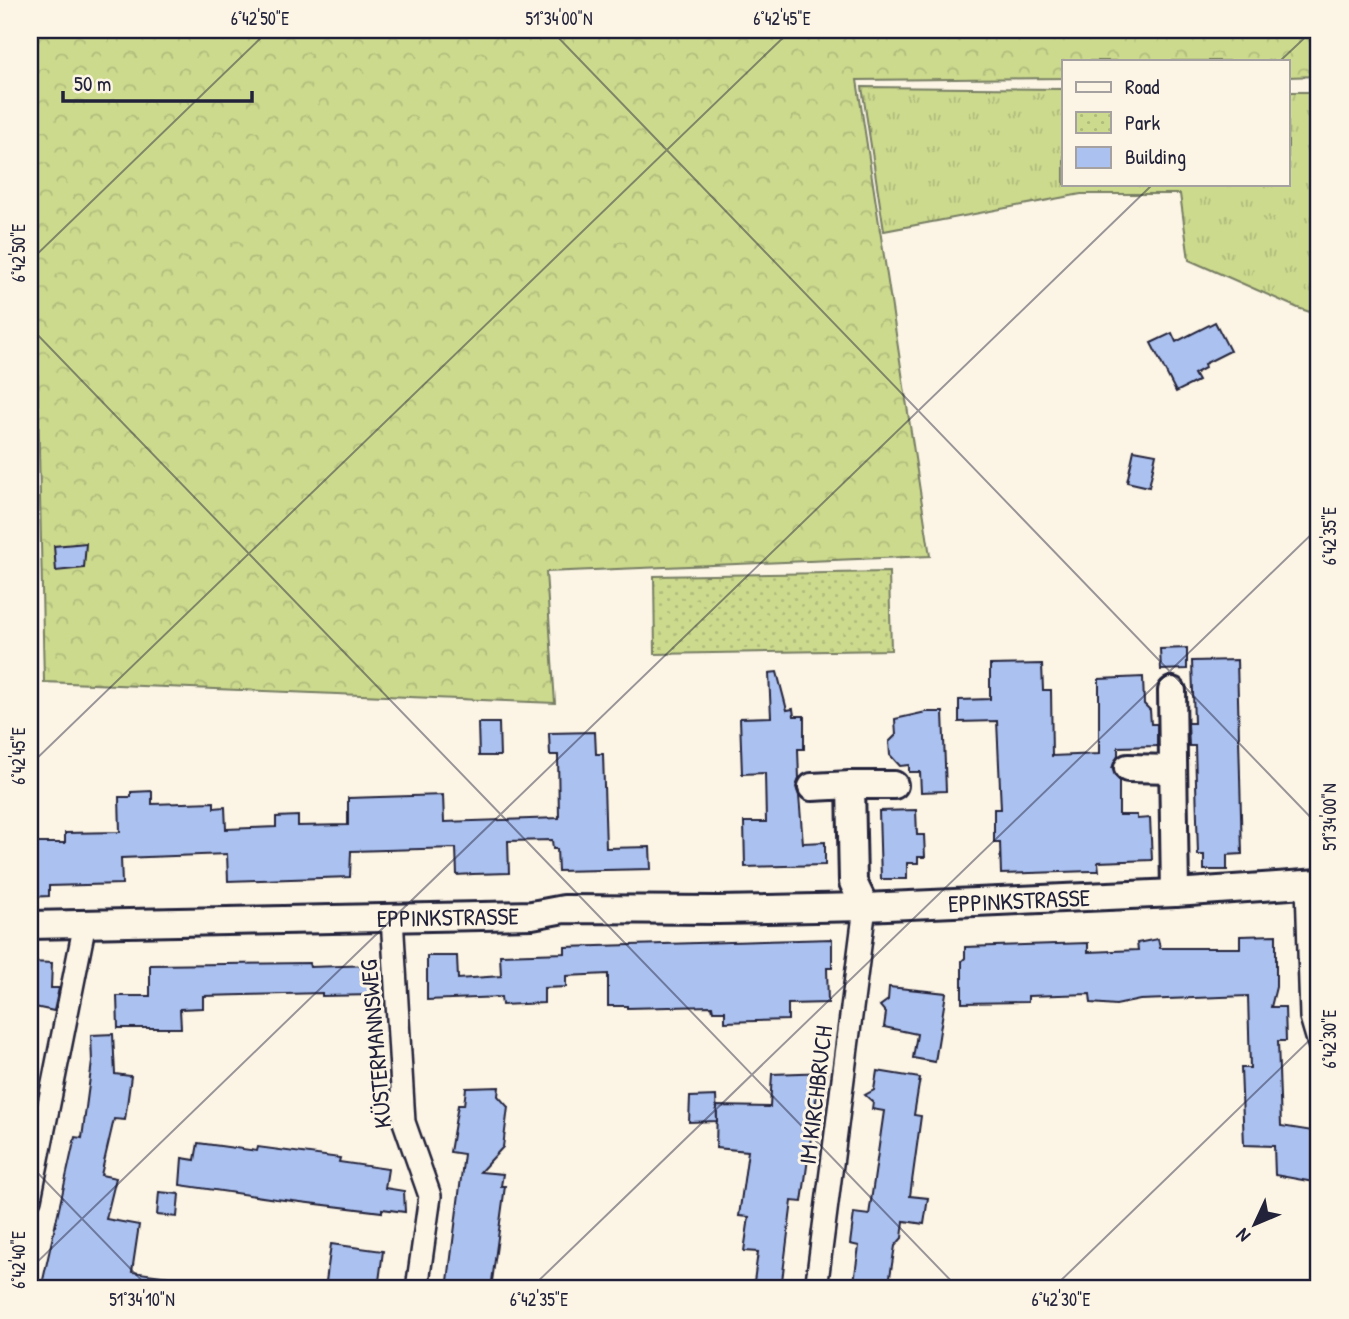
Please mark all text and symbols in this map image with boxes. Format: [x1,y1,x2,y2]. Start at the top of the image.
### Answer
text: 6°42'50"E [231,6,289,31]
text: 51°34'00"N [525,6,593,31]
text: 6°42'45"E [753,6,811,31]
scale bar [63,60,252,104]
legend [1062,60,1290,186]
text: 50 m [74,69,111,98]
text: Road [1125,72,1159,101]
text: Park [1125,108,1160,137]
text: Building [1125,142,1186,171]
text: 6°42'50"E [6,224,31,282]
text: 6°42'35"E [1317,507,1342,565]
text: 6°42'45"E [6,727,31,785]
text: 51°34'00"N [1317,783,1342,851]
street label: EPPINKSTRASSE [947,881,1091,919]
street label: EPPINKSTRASSE [376,899,520,934]
street label: KÜSTERMANNSWEG [352,958,398,1130]
text: 6°42'30"E [1317,1009,1342,1069]
street label: IM KIRCHBRUCH [791,1024,839,1166]
north arrow [1220,1190,1290,1260]
text: N [1230,1223,1256,1248]
text: 6°42'40"E [6,1231,31,1289]
text: 51°34'10"N [109,1287,175,1312]
text: 6°42'35"E [510,1287,568,1312]
text: 6°42'30"E [1031,1287,1091,1312]

